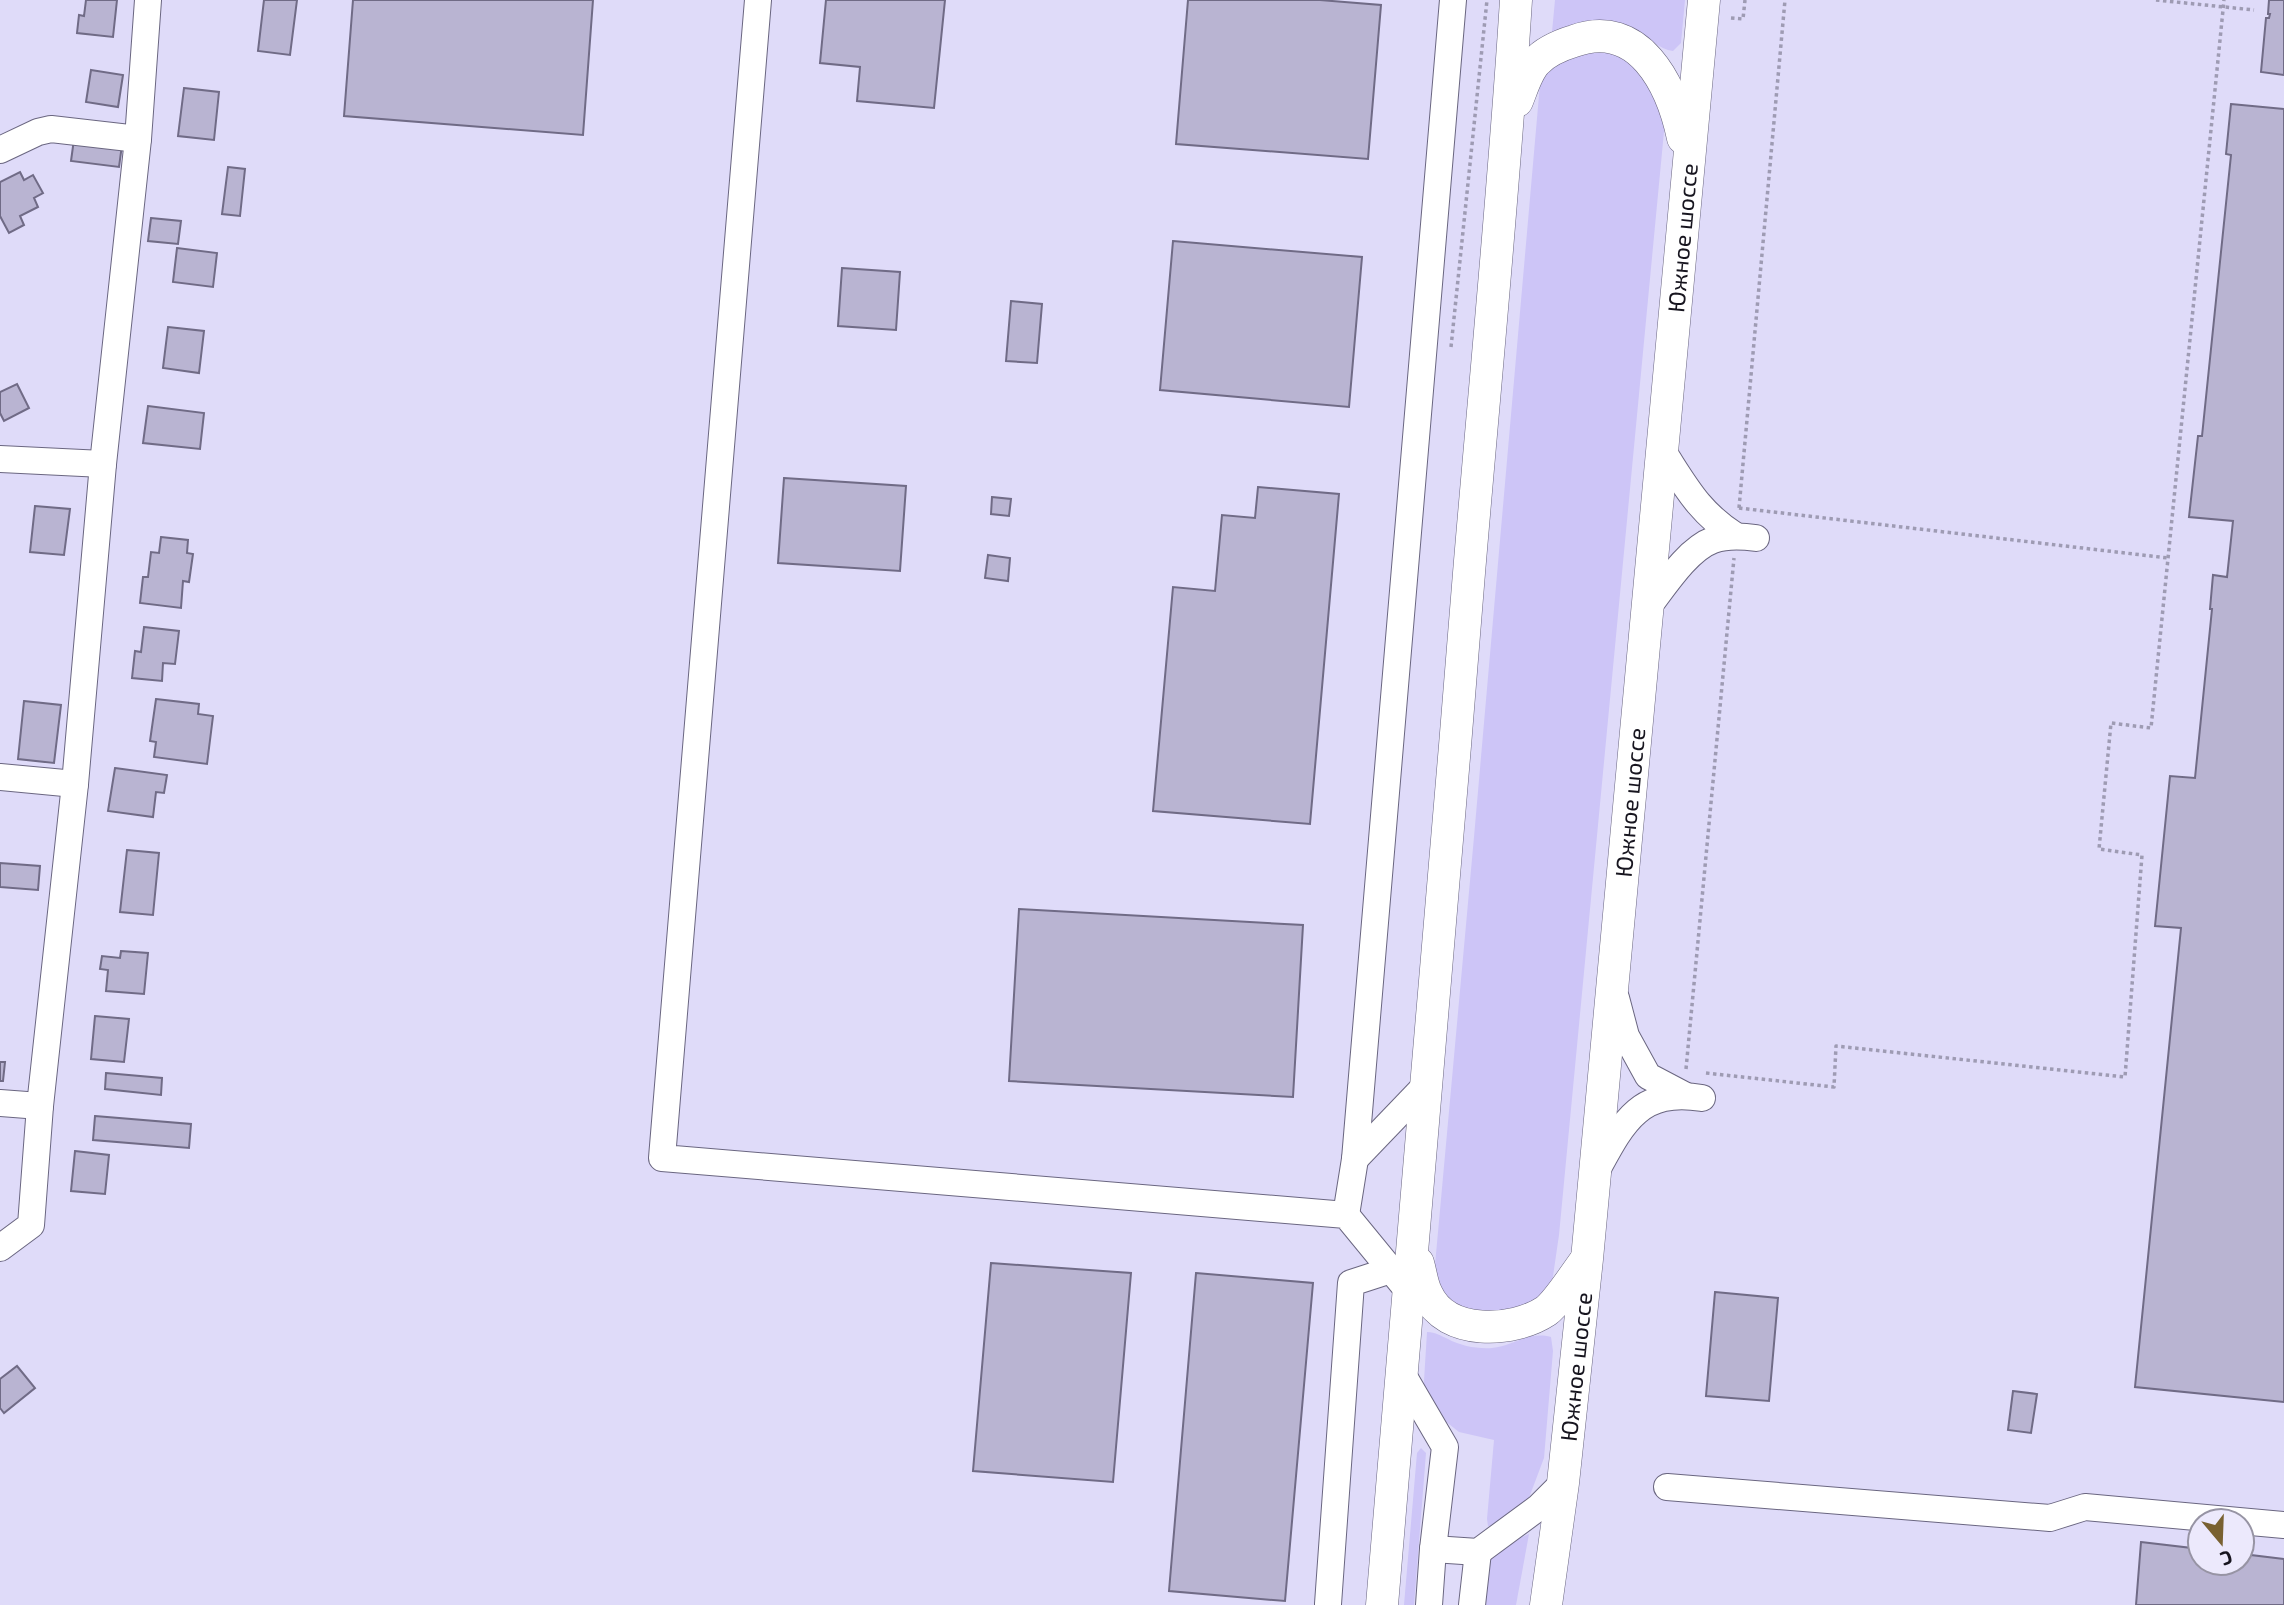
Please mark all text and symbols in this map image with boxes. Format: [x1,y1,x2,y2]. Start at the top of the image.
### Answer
street label: Южное шоссе [1661,162,1703,314]
street label: Южное шоссе [1609,726,1650,878]
street label: Южное шоссе [1554,1291,1597,1443]
north arrow [2186,1507,2256,1577]
text: С [2218,1546,2236,1571]

